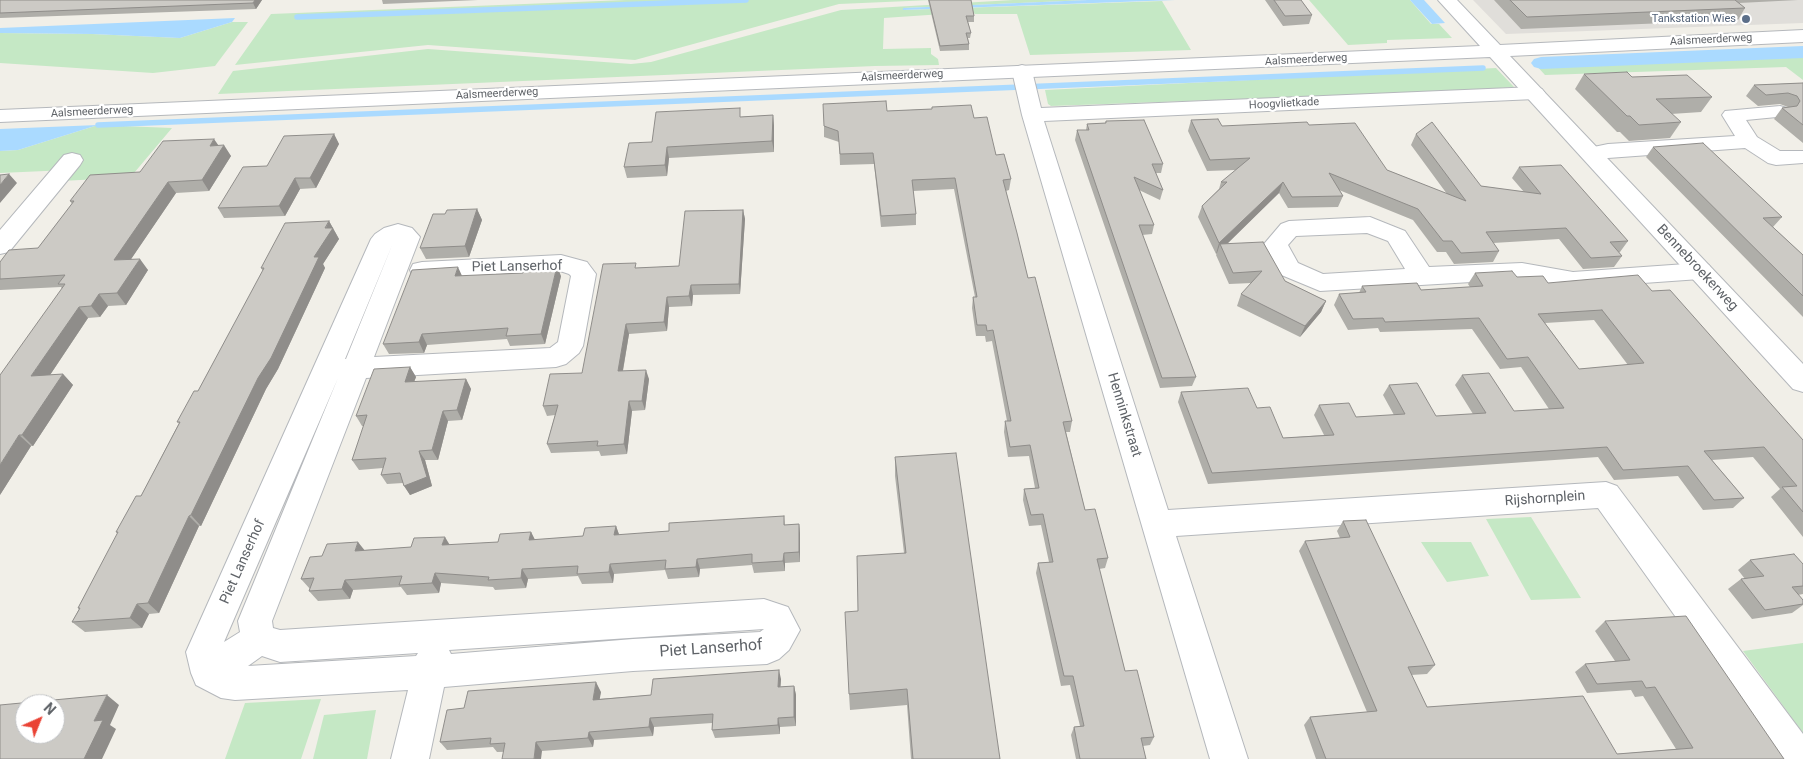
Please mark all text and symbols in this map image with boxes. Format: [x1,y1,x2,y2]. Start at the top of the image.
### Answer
place label: Tankstation Wies [1652,12,1736,26]
marker: Tankstation Wies [1740,13,1752,25]
street label: Aalsmeerderweg [1669,31,1753,49]
street label: Aalsmeerderweg [1264,51,1348,69]
street label: Aalsmeerderweg [860,67,944,85]
street label: Aalsmeerderweg [455,85,539,103]
street label: Hoogvlietkade [1249,96,1319,112]
street label: Aalsmeerderweg [50,103,134,121]
street label: Bennebroekerweg [1653,221,1741,315]
street label: Piet Lanserhof [472,258,562,276]
street label: Henninkstraat [1103,371,1145,459]
street label: Rijshornplein [1504,488,1586,510]
street label: Piet Lanserhof [217,517,269,607]
street label: Piet Lanserhof [659,636,763,662]
north arrow [15,694,65,744]
text: N [41,700,59,718]

